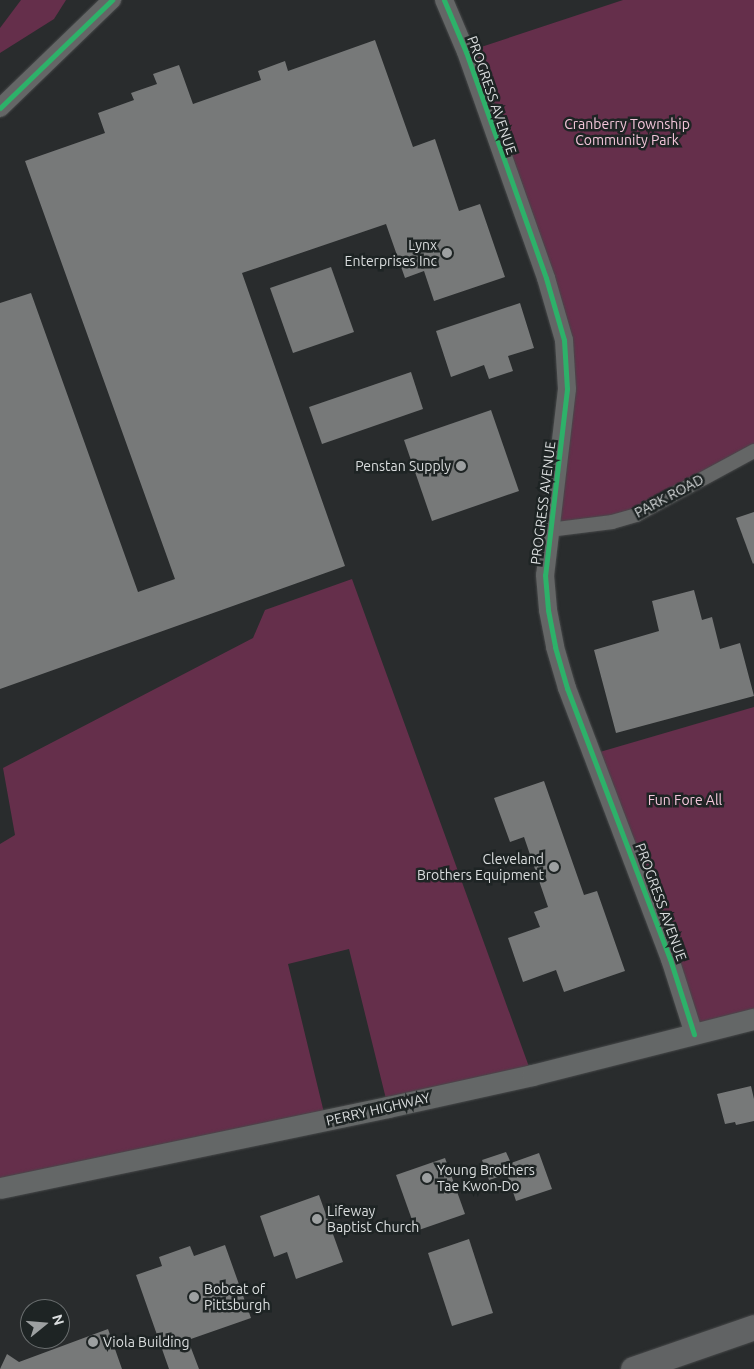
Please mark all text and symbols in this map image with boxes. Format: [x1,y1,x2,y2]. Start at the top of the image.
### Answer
street label: PROGRESS AVENUE [464,34,520,156]
park label: Cranberry Township Community Park [564,116,690,148]
place label: Lynx Enterprises Inc [345,237,437,270]
marker: Lynx Enterprises Inc [441,247,453,259]
street label: PROGRESS AVENUE [527,440,559,566]
place label: Penstan Supply [355,458,451,474]
marker: Penstan Supply [455,460,467,472]
street label: PARK ROAD [632,471,706,521]
park label: Fun Fore All [648,792,722,808]
street label: PROGRESS AVENUE [632,841,690,963]
place label: Cleveland Brothers Equipment [417,851,544,884]
marker: Cleveland Brothers Equipment [548,861,560,873]
street label: PERRY HIGHWAY [324,1089,432,1129]
place label: Young Brothers Tae Kwon-Do [437,1162,535,1194]
marker: Young Brothers Tae Kwon-Do [421,1172,433,1184]
place label: Lifeway Baptist Church [327,1203,419,1236]
marker: Lifeway Baptist Church [311,1213,323,1225]
place label: Bobcat of Pittsburgh [204,1281,270,1314]
marker: Bobcat of Pittsburgh [188,1291,200,1303]
north arrow [20,1299,70,1349]
text: N [49,1313,68,1327]
place label: Viola Building [103,1334,190,1350]
marker: Viola Building [87,1336,99,1348]

